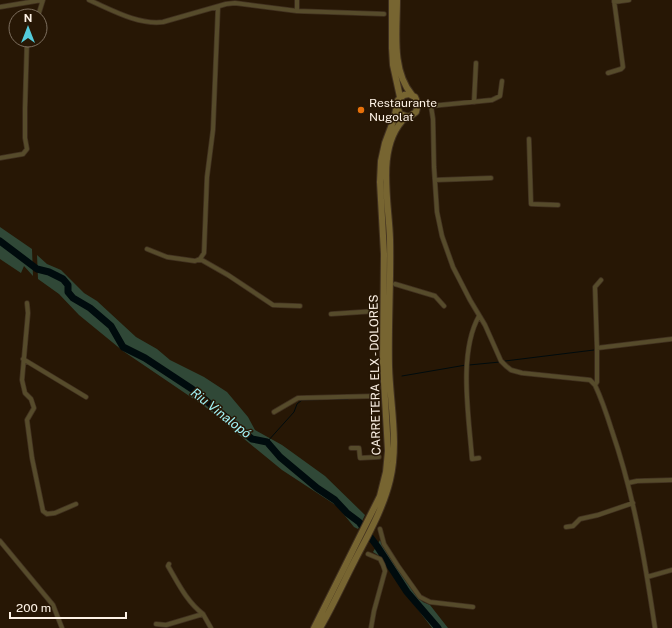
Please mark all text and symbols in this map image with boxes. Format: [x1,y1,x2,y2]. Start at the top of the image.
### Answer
north arrow [8,8,48,48]
text: N [24,12,32,24]
place label: Restaurante Nugolat [369,96,437,124]
marker: Restaurante Nugolat [356,105,366,115]
street label: CARRETERA ELX - DOLORES [367,294,383,456]
water label: Riu Vinalopó [188,385,254,441]
scale bar [10,594,126,620]
text: 200 m [16,601,51,615]

